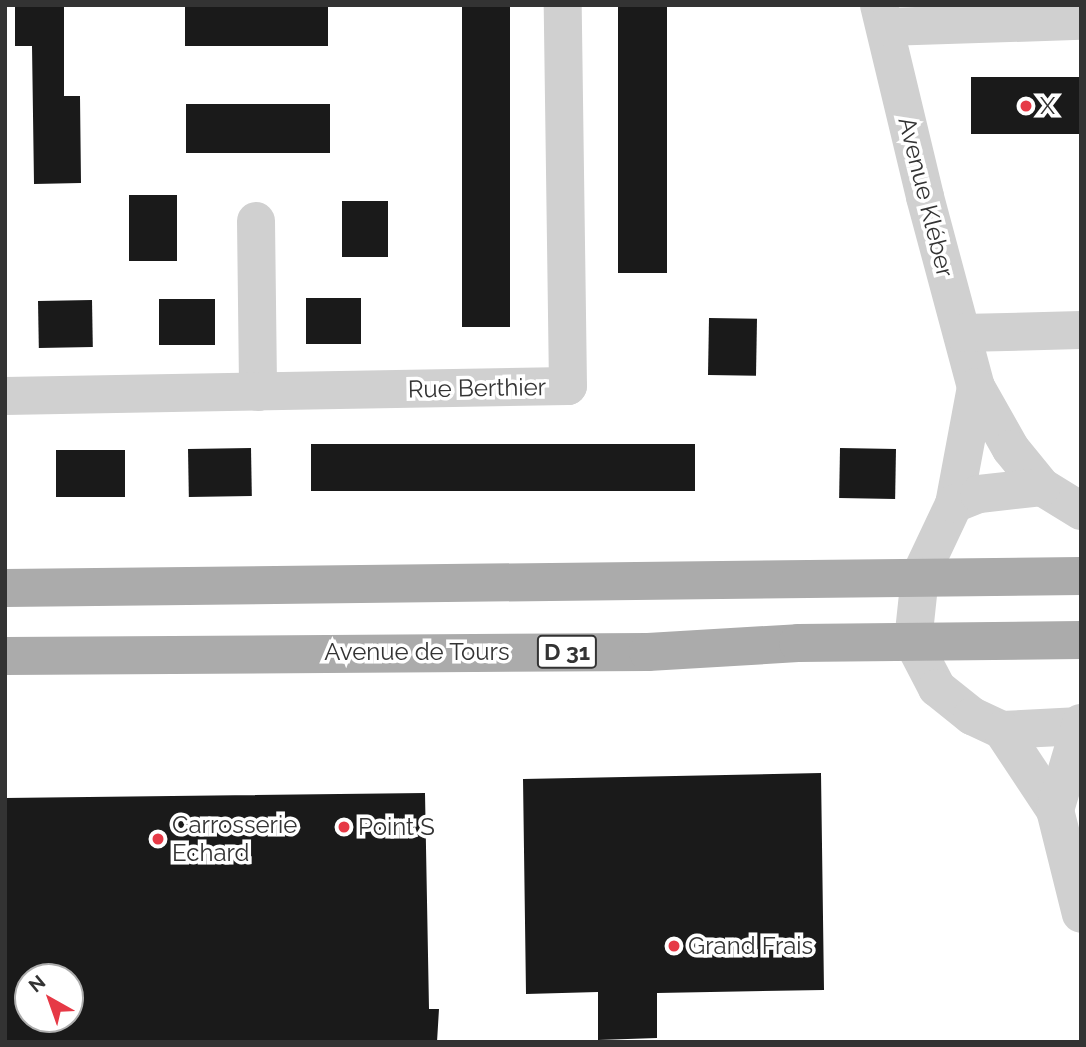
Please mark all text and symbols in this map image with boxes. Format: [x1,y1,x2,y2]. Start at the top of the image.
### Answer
place label: X [1040,92,1055,120]
marker: X [1018,98,1034,114]
street label: Avenue Kléber [892,114,960,280]
street label: Rue Berthier [408,372,546,404]
road number: D 31 [536,632,598,672]
street label: Avenue de Tours [324,638,510,666]
place label: Carrosserie Echard [172,811,297,867]
place label: Point S [358,813,435,841]
marker: Point S [336,819,352,835]
marker: Carrosserie Echard [150,831,166,847]
place label: Grand Frais [688,932,813,960]
marker: Grand Frais [666,938,682,954]
north arrow [14,963,84,1033]
text: N [24,970,49,997]

